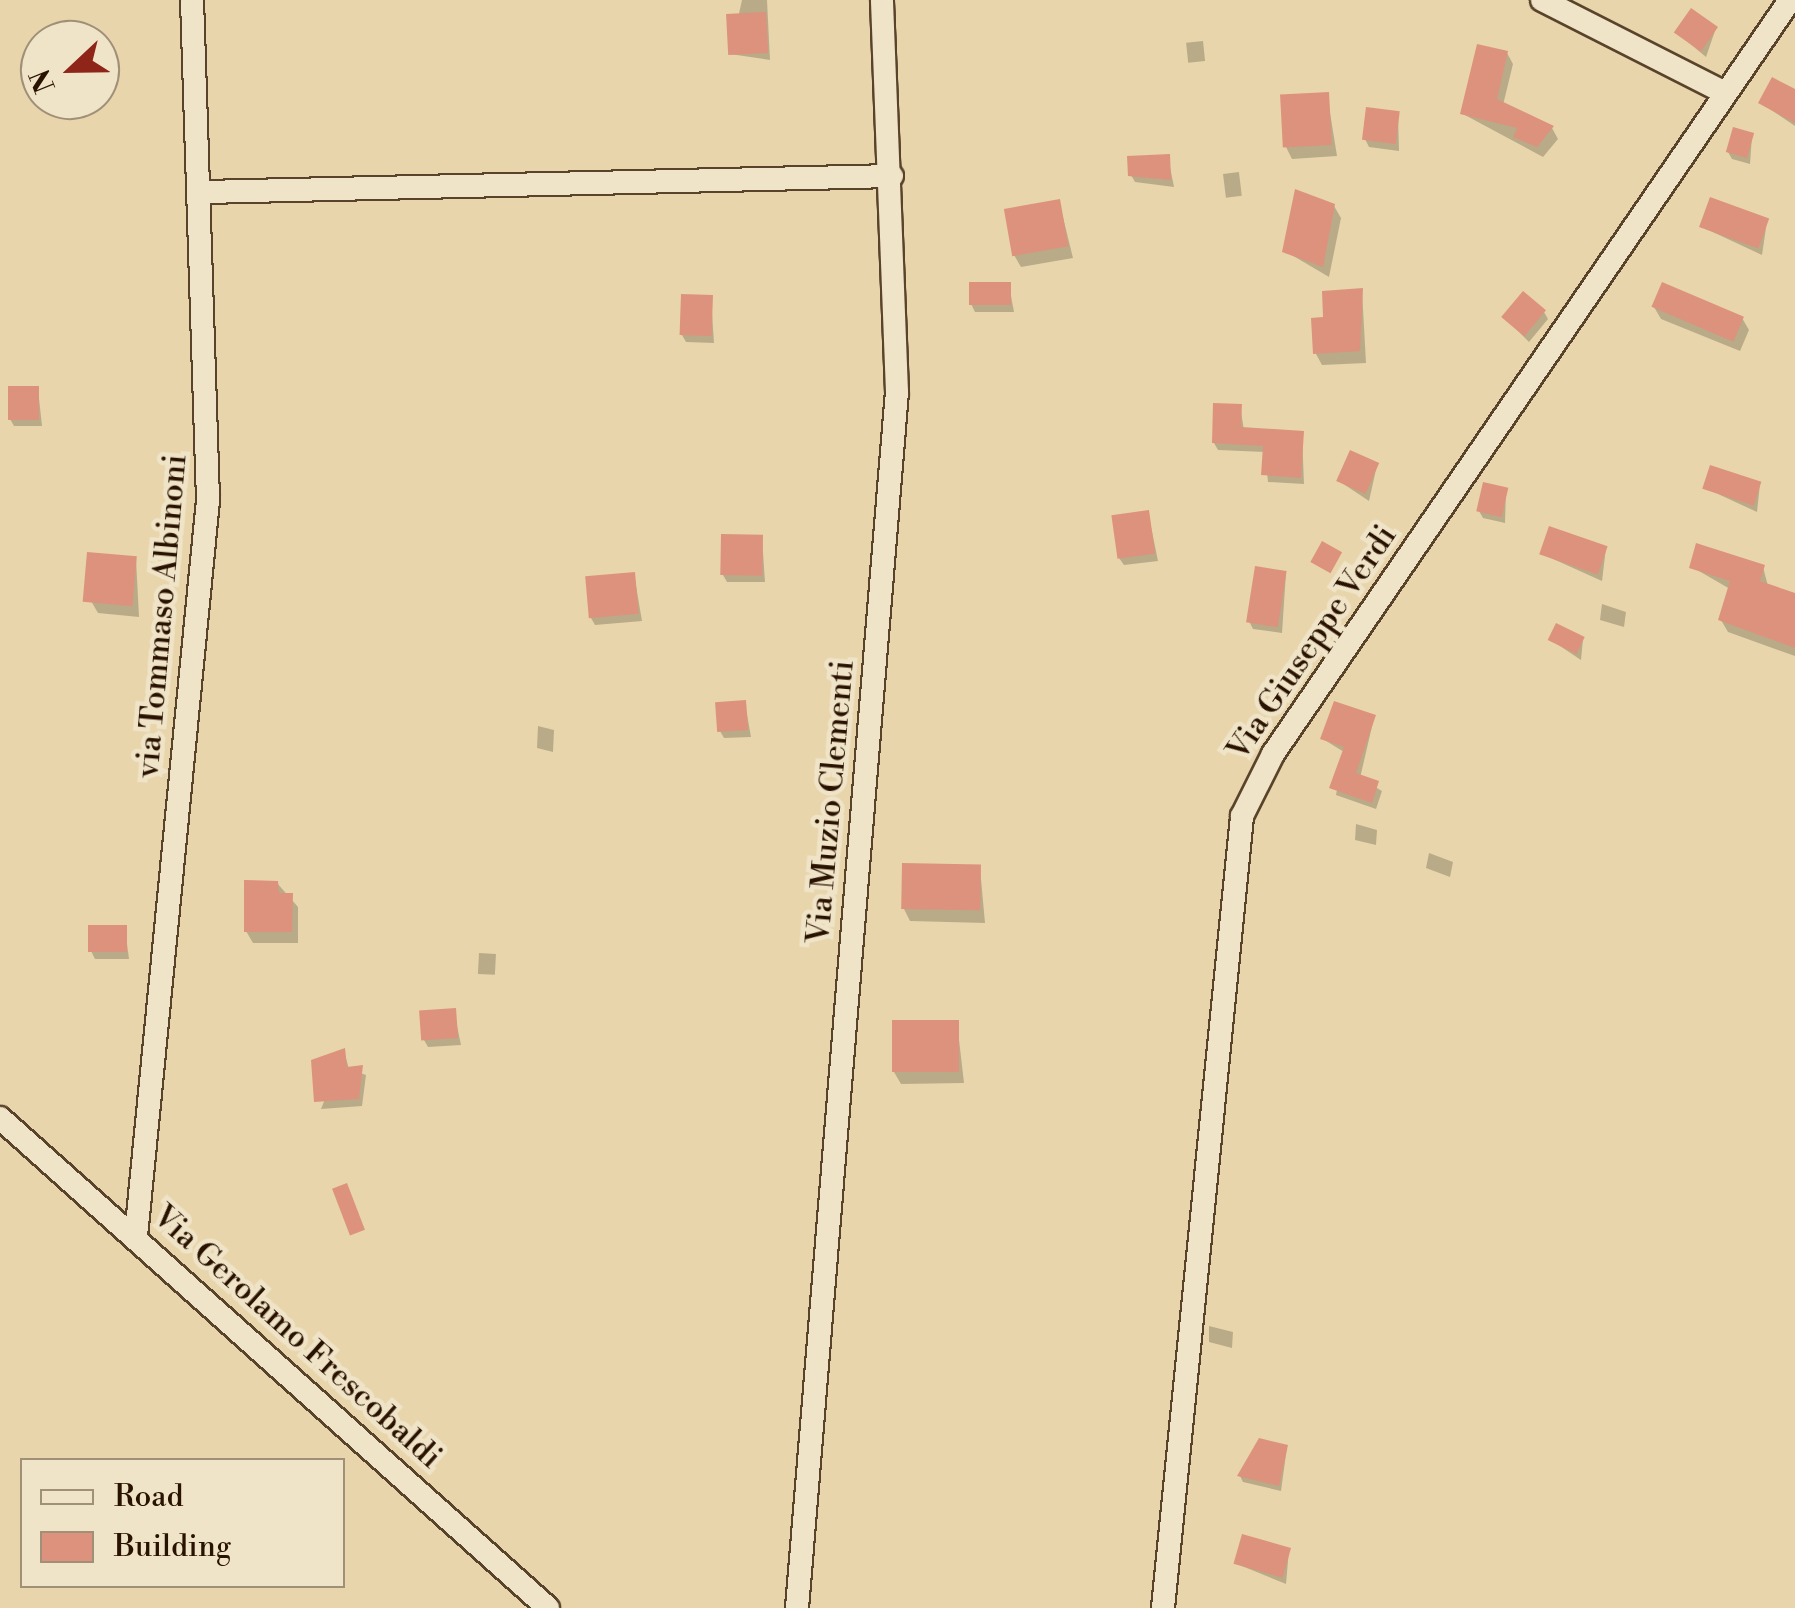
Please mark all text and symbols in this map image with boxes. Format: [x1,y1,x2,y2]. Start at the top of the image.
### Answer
north arrow [20,20,120,120]
text: N [23,64,64,98]
street label: via Tommaso Albinoni [129,453,195,779]
street label: Via Giuseppe Verdi [1219,518,1405,768]
street label: Via Muzio Clementi [799,659,863,945]
street label: Via Gerolamo Frescobaldi [145,1197,449,1477]
legend [20,1458,345,1588]
text: Road [114,1478,184,1516]
text: Building [114,1528,231,1566]

